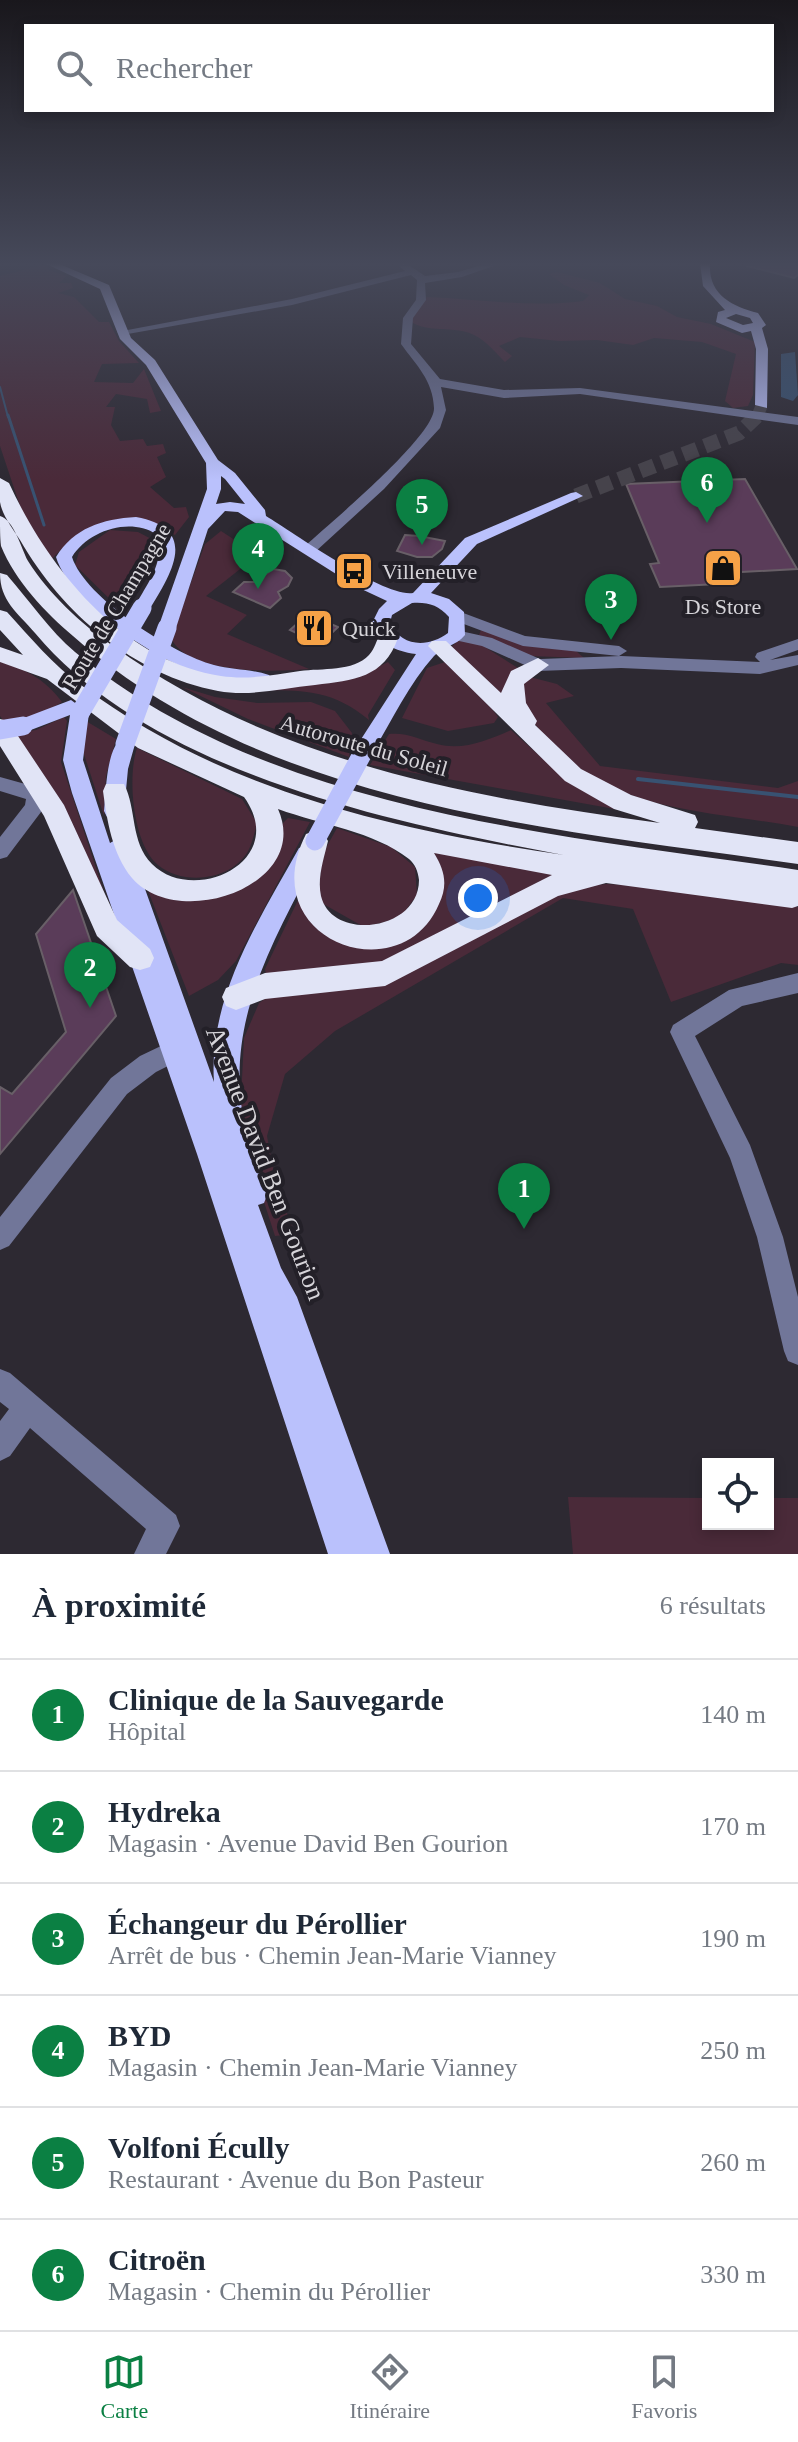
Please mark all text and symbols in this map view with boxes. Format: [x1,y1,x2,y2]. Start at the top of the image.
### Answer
search box [24,24,774,112]
icon: search [52,46,96,90]
text: Rechercher [116,51,253,84]
pin: 6 [681,457,733,523]
pin: 5 [396,479,448,545]
street label: Route de Champagne [57,519,176,694]
pin: 4 [232,523,284,589]
shop icon: Ds Store [702,547,744,589]
bus stop icon: Villeneuve [333,550,375,592]
place label: Villeneuve [382,559,477,584]
pin: 3 [585,574,637,640]
place label: Ds Store [685,594,761,619]
restaurant icon: Quick [293,607,335,649]
place label: Quick [342,616,396,641]
street label: Autoroute du Soleil [277,710,451,781]
your location [458,878,498,918]
pin: 2 [64,942,116,1008]
street label: Avenue David Ben Gourion [200,1022,331,1304]
pin: 1 [498,1163,550,1229]
map controls [702,1458,774,1530]
button: locate [702,1458,774,1530]
text: À proximité [32,1587,206,1624]
text: 6 résultats [660,1591,766,1620]
text: Clinique de la Sauvegarde [108,1683,444,1716]
text: 1 [52,1700,65,1729]
text: 140 m [700,1700,766,1729]
text: Hôpital [108,1717,186,1746]
text: Hydreka [108,1795,221,1828]
text: 2 [52,1812,65,1841]
text: 170 m [700,1812,766,1841]
text: Magasin · Avenue David Ben Gourion [108,1829,508,1858]
text: Échangeur du Pérollier [108,1907,407,1940]
text: 3 [52,1924,65,1953]
text: 190 m [700,1924,766,1953]
text: Arrêt de bus · Chemin Jean-Marie Vianney [108,1941,557,1970]
text: BYD [108,2019,171,2052]
text: 4 [52,2036,65,2065]
text: 250 m [700,2036,766,2065]
text: Magasin · Chemin Jean-Marie Vianney [108,2053,518,2082]
text: Volfoni Écully [108,2131,289,2164]
text: 5 [52,2148,65,2177]
text: 260 m [700,2148,766,2177]
text: Restaurant · Avenue du Bon Pasteur [108,2165,484,2194]
text: Citroën [108,2243,206,2276]
text: 6 [52,2260,65,2289]
text: 330 m [700,2260,766,2289]
text: Magasin · Chemin du Pérollier [108,2277,430,2306]
tab: Carte [101,2350,148,2424]
tab: Itinéraire [350,2350,430,2424]
tab: Favoris [631,2350,697,2424]

